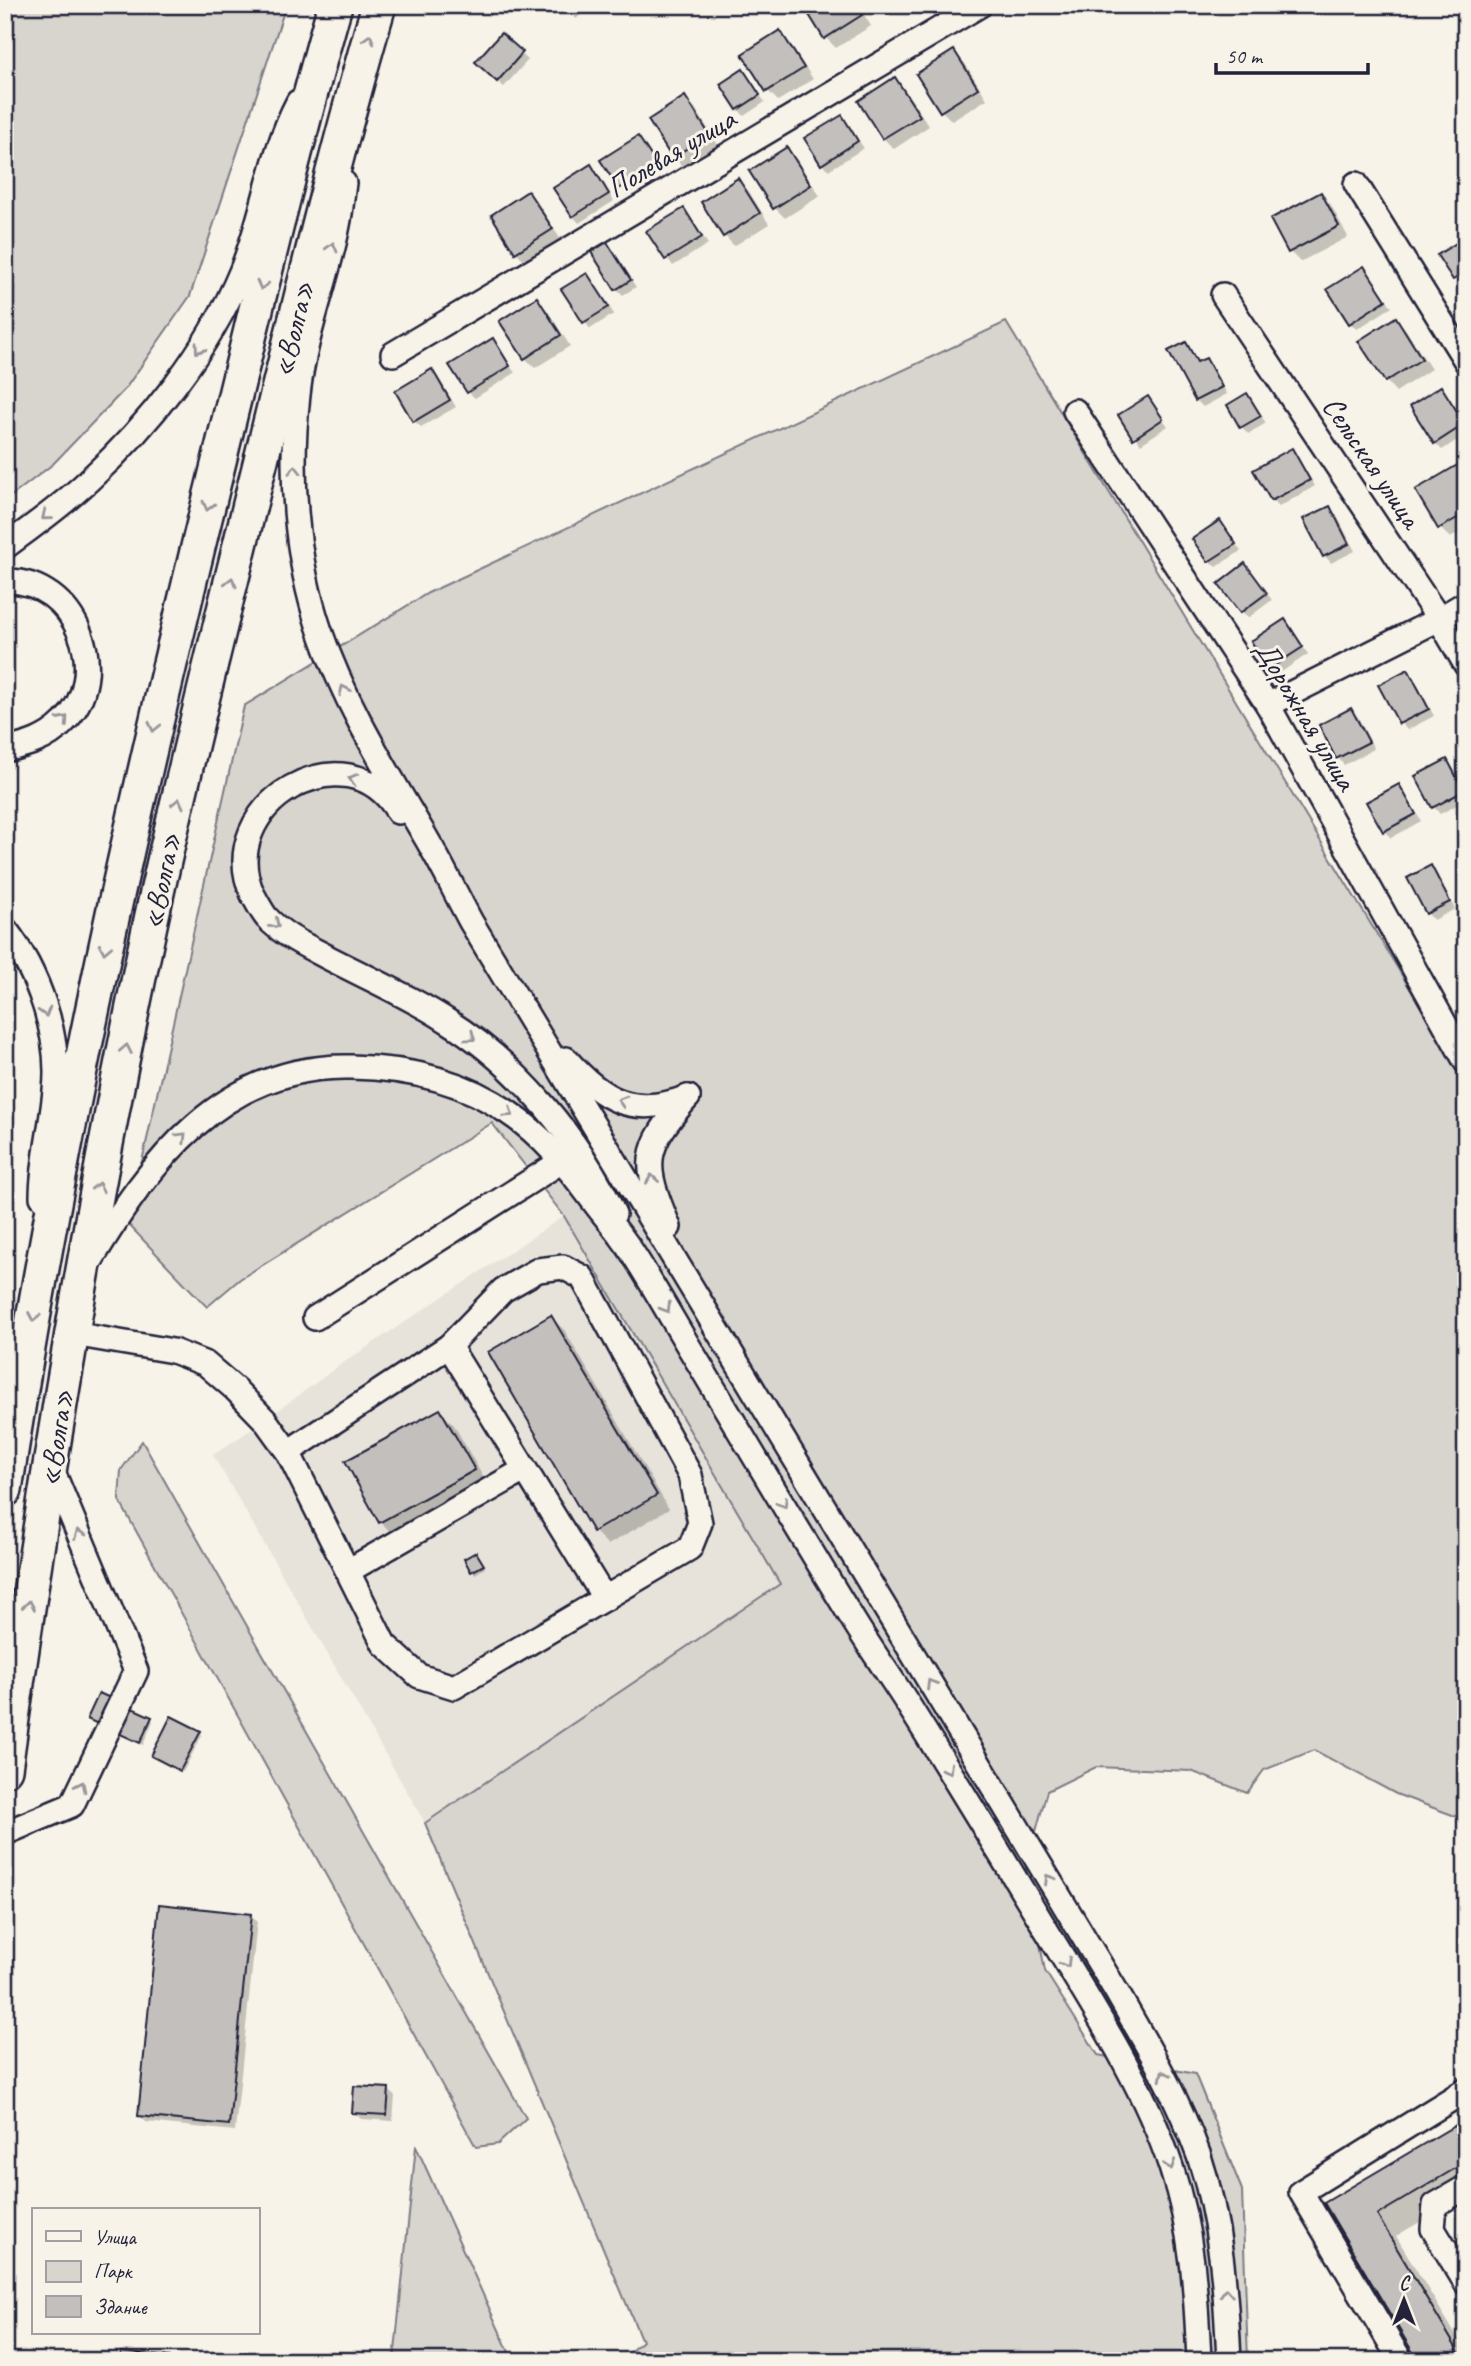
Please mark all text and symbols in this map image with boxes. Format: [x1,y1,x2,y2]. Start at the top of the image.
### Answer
scale bar [1216,32,1368,76]
one-way arrow [360,33,375,45]
text: 50 m [1226,43,1264,69]
street label: Полевая улица [600,99,744,206]
one-way arrow [324,241,338,253]
street label: «Волга» [263,277,323,381]
one-way arrow [256,279,270,291]
one-way arrow [195,341,207,354]
street label: Сельская улица [1314,389,1431,537]
one-way arrow [287,465,303,475]
one-way arrow [202,500,216,512]
one-way arrow [41,507,53,520]
one-way arrow [223,576,237,588]
street label: Дорожная улица [1246,633,1367,799]
one-way arrow [339,685,353,698]
one-way arrow [56,715,68,728]
one-way arrow [148,721,162,733]
one-way arrow [347,773,359,787]
one-way arrow [170,797,184,809]
street label: «Волга» [132,829,190,933]
one-way arrow [266,916,279,928]
one-way arrow [98,943,113,955]
one-way arrow [37,1006,52,1018]
one-way arrow [463,1029,476,1042]
one-way arrow [117,1043,132,1055]
one-way arrow [616,1095,628,1110]
one-way arrow [501,1105,514,1117]
one-way arrow [174,1132,187,1145]
one-way arrow [645,1173,660,1185]
one-way arrow [90,1181,105,1193]
one-way arrow [657,1301,670,1314]
one-way arrow [27,1311,42,1323]
street label: «Волга» [30,1387,82,1489]
one-way arrow [775,1496,788,1509]
one-way arrow [73,1528,87,1540]
one-way arrow [21,1599,36,1611]
one-way arrow [927,1679,940,1692]
one-way arrow [939,1761,952,1774]
one-way arrow [72,1781,86,1794]
one-way arrow [1044,1874,1057,1887]
one-way arrow [1058,1955,1071,1968]
one-way arrow [1158,2070,1172,2082]
one-way arrow [1162,2159,1176,2171]
legend [32,2208,259,2334]
text: Улица [94,2224,137,2250]
text: Парк [94,2258,134,2284]
north arrow [1370,2264,1440,2334]
text: С [1399,2272,1411,2296]
one-way arrow [1218,2287,1233,2298]
text: Здание [94,2294,148,2320]

